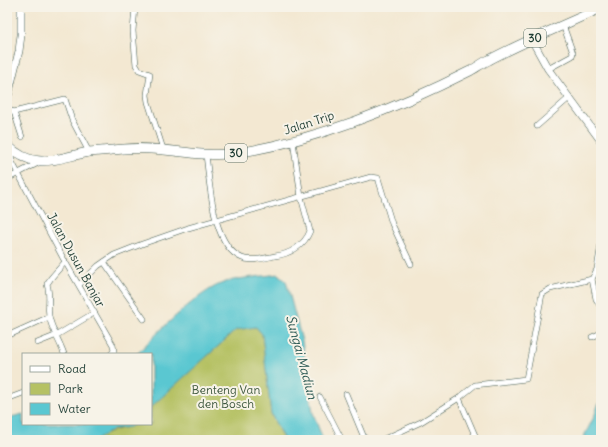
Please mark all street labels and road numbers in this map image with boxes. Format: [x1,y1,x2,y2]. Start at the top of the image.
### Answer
road number: 30 [524,29,546,47]
street label: Jalan Trip [282,107,336,138]
road number: 30 [225,144,247,162]
street label: Jalan Dusun Banjar [44,210,109,310]

